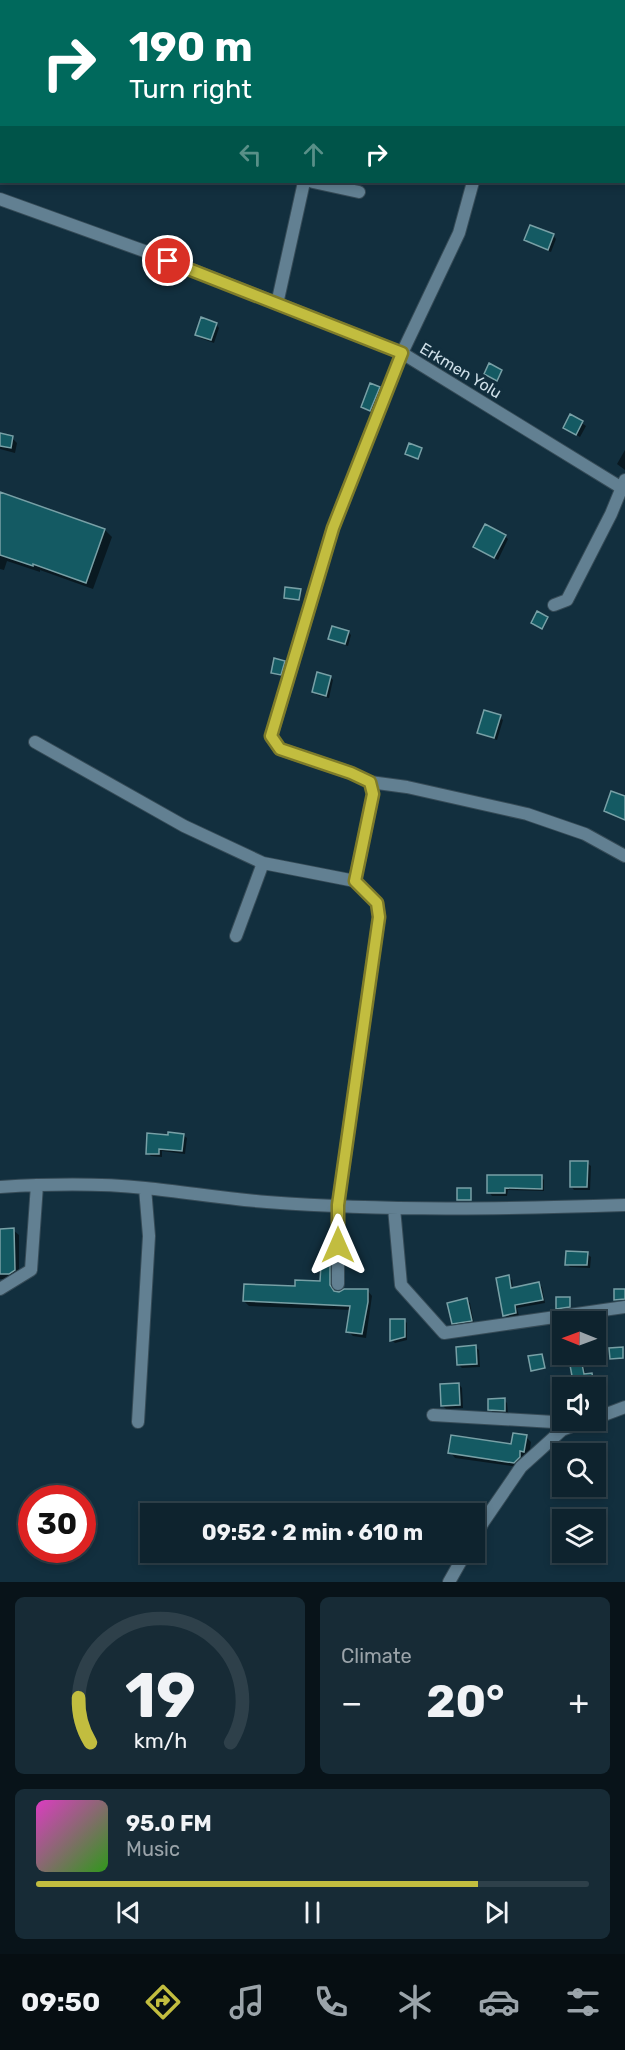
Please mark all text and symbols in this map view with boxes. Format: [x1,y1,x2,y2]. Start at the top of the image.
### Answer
text: 190 m [129,22,253,72]
icon: right [30,24,108,102]
text: Turn right [129,73,252,105]
icon: left [234,138,267,171]
icon: ahead [297,138,330,171]
icon: right [360,138,393,171]
pin [142,235,193,286]
icon: arrive [151,244,184,277]
street label: Erkmen Yolu [416,339,505,402]
position arrow [306,1213,370,1277]
north arrow [552,1311,606,1365]
map controls [552,1311,606,1563]
button: sound [552,1377,606,1431]
button: search [552,1443,606,1497]
speed limit sign: 30 [18,1485,96,1563]
button: layers [552,1509,606,1563]
text: 09:52 · 2 min · 610 m [202,1519,423,1546]
text: Climate [341,1644,412,1668]
text: 19 [124,1659,196,1733]
text: 20° [426,1675,505,1728]
text: − [341,1683,362,1722]
text: + [568,1683,589,1722]
text: km/h [133,1728,187,1753]
text: 95.0 FM [126,1810,212,1837]
text: Music [126,1837,180,1861]
icon: previous [112,1896,145,1929]
icon: pause [296,1896,329,1929]
icon: next [480,1896,513,1929]
icon: directions [142,1981,184,2023]
icon: music [226,1981,268,2023]
icon: phone [310,1981,352,2023]
icon: climate [394,1981,436,2023]
icon: car [478,1981,520,2023]
icon: filters [562,1981,604,2023]
text: 09:50 [21,1986,100,2018]

